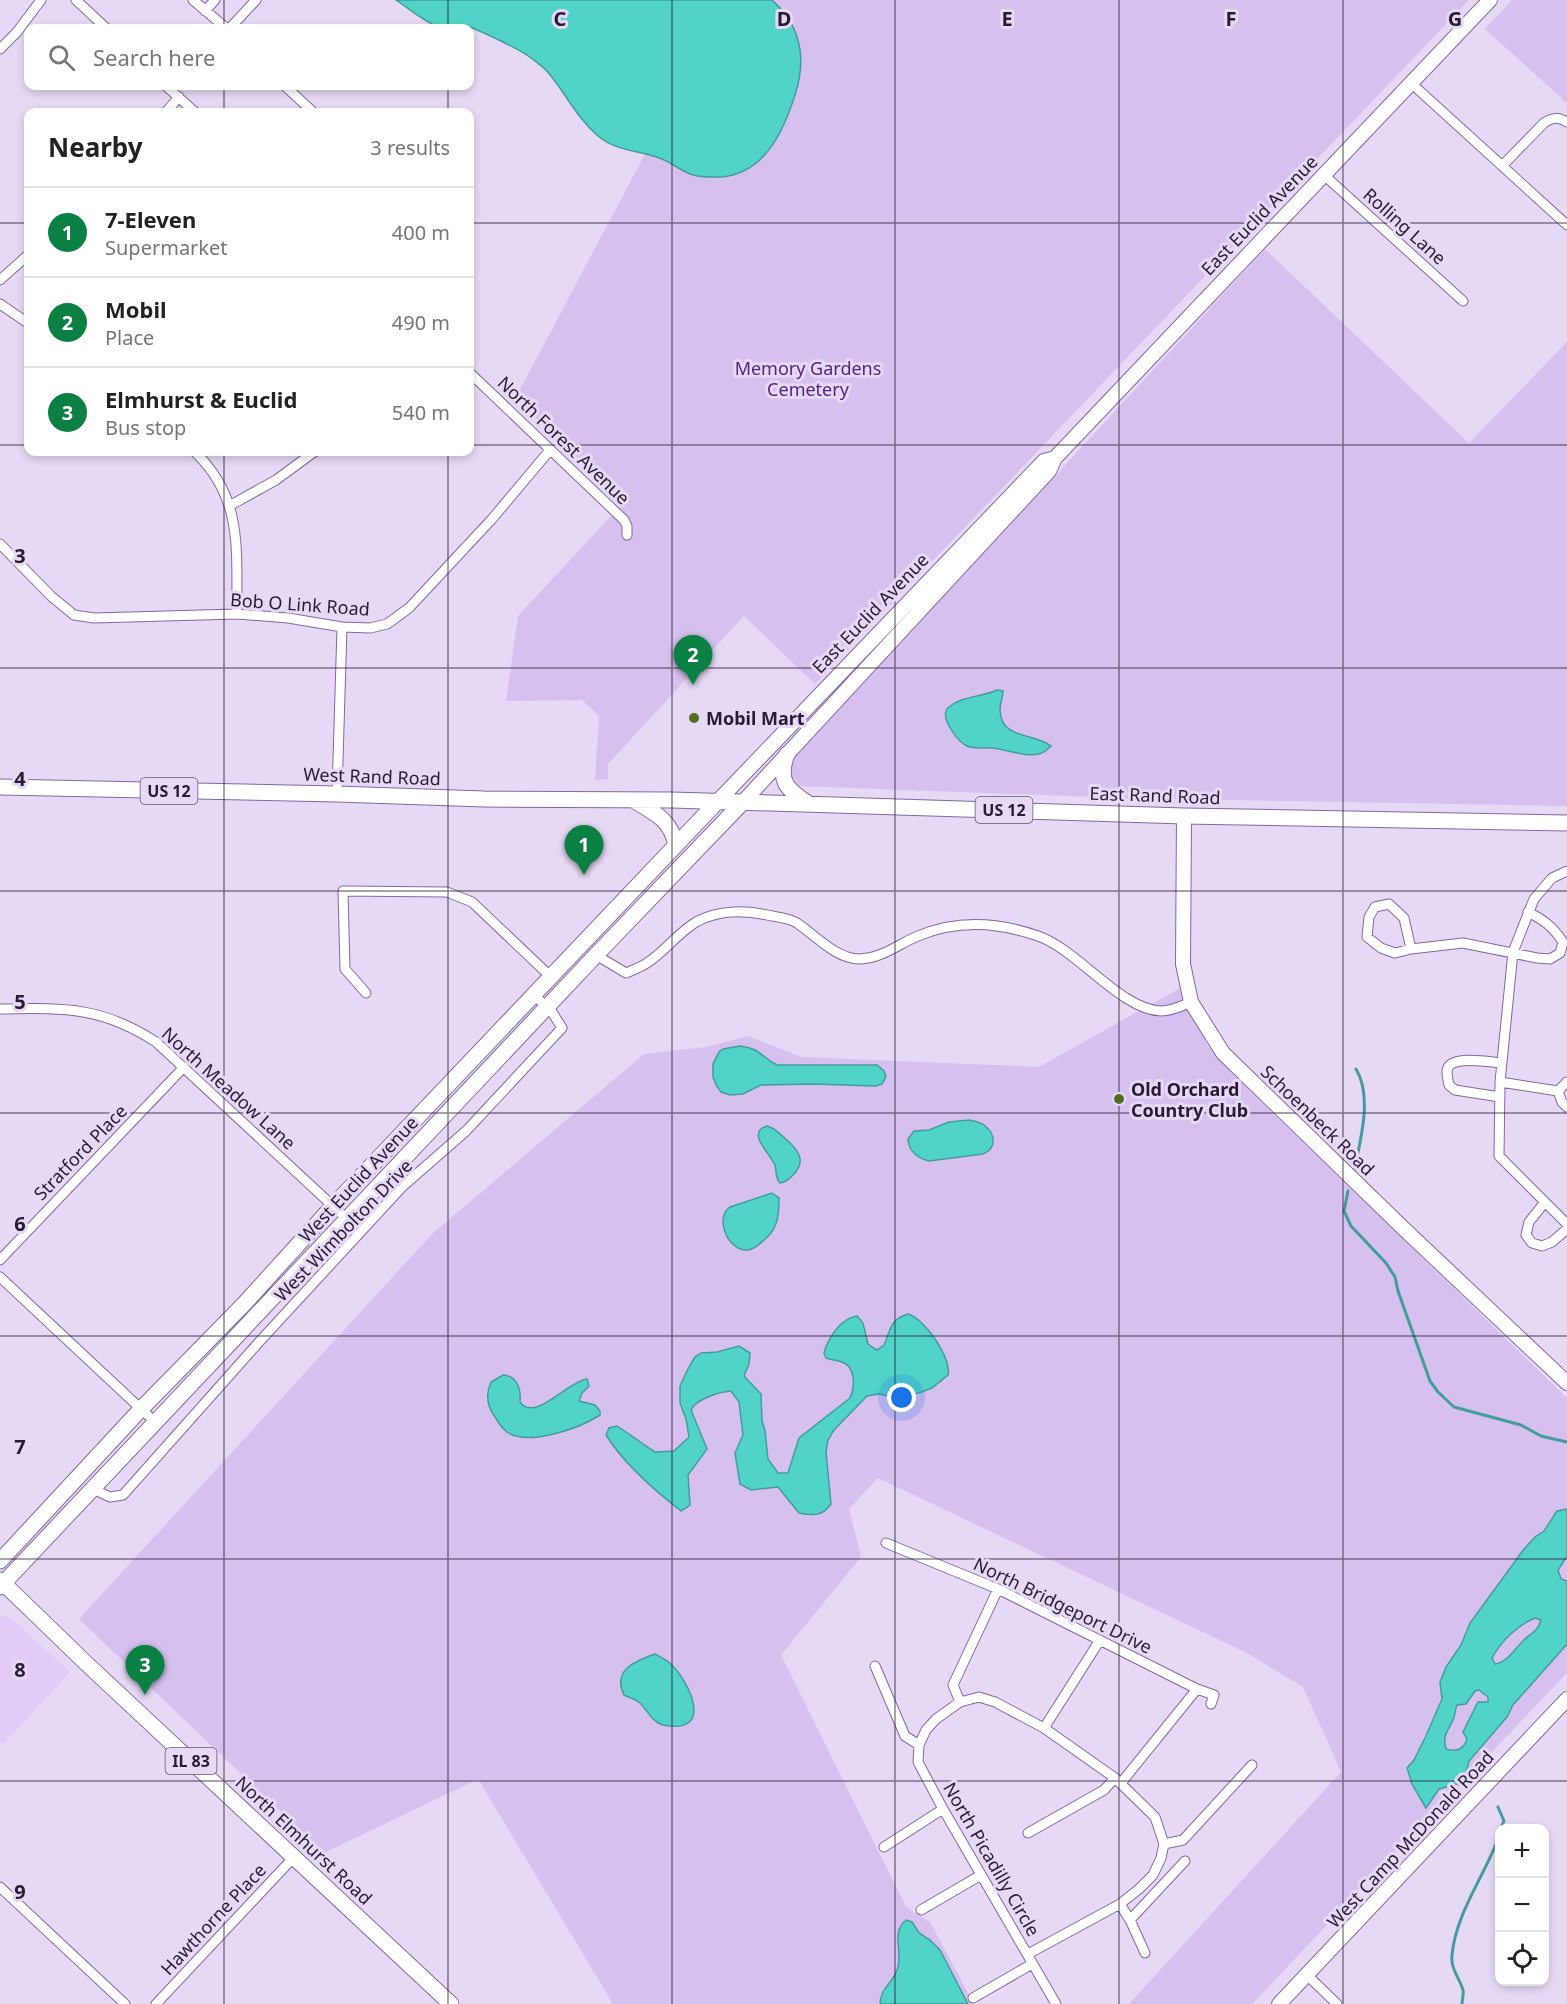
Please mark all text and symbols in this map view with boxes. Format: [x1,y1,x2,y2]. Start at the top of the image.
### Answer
text: C [554,5,567,32]
text: D [777,5,791,32]
text: E [1001,5,1013,32]
text: F [1226,5,1236,32]
text: G [1448,5,1462,32]
search box [24,24,474,90]
icon: search [45,41,78,74]
text: Search here [93,42,215,72]
text: Nearby [48,129,143,165]
text: 3 results [370,134,450,161]
street label: East Euclid Avenue [1196,150,1322,280]
street label: Rolling Lane [1358,182,1452,270]
text: 7-Eleven [105,204,196,234]
text: 1 [62,219,73,246]
text: 400 m [392,219,450,246]
text: Supermarket [105,234,228,261]
text: Mobil [105,294,167,324]
text: 2 [62,309,73,336]
text: 490 m [392,309,450,336]
text: Place [105,324,154,351]
park label: Memory Gardens Cemetery [735,356,881,401]
street label: North Forest Avenue [493,371,635,509]
text: Elmhurst & Euclid [105,384,297,414]
text: 3 [62,399,73,426]
text: 540 m [392,399,450,426]
text: Bus stop [105,414,186,441]
text: 3 [14,542,26,569]
street label: East Euclid Avenue [807,548,933,678]
street label: Bob O Link Road [229,587,371,621]
pin: 2 [674,636,712,685]
place label: Mobil Mart [706,706,805,730]
marker: Mobil Mart [687,711,701,725]
street label: West Rand Road [303,762,441,790]
text: 4 [14,765,26,792]
road number: US 12 [140,778,198,804]
street label: East Rand Road [1089,781,1221,809]
road number: US 12 [976,797,1032,823]
pin: 1 [564,826,604,875]
text: 5 [14,988,26,1015]
street label: North Meadow Lane [157,1021,301,1155]
street label: Schoenbeck Road [1256,1060,1380,1180]
place label: Old Orchard Country Club [1131,1077,1248,1122]
marker: Old Orchard Country Club [1112,1092,1126,1106]
street label: Stratford Place [28,1099,132,1205]
street label: West Euclid Avenue [293,1111,423,1247]
street label: West Wimbolton Drive [269,1154,417,1306]
text: 6 [14,1210,26,1237]
your location [887,1383,916,1412]
text: 7 [14,1433,26,1460]
street label: North Bridgeport Drive [970,1551,1156,1659]
pin: 3 [126,1646,164,1695]
text: 8 [14,1656,26,1683]
street label: West Camp McDonald Road [1321,1745,1499,1933]
road number: IL 83 [166,1748,216,1774]
street label: North Elmhurst Road [231,1770,377,1910]
street label: North Picadilly Circle [938,1778,1046,1940]
map controls [1495,1824,1549,1986]
button: + [1495,1824,1549,1878]
street label: Hawthorne Place [155,1858,271,1980]
text: 9 [14,1878,26,1905]
button: − [1495,1878,1549,1932]
button: locate [1495,1932,1549,1986]

